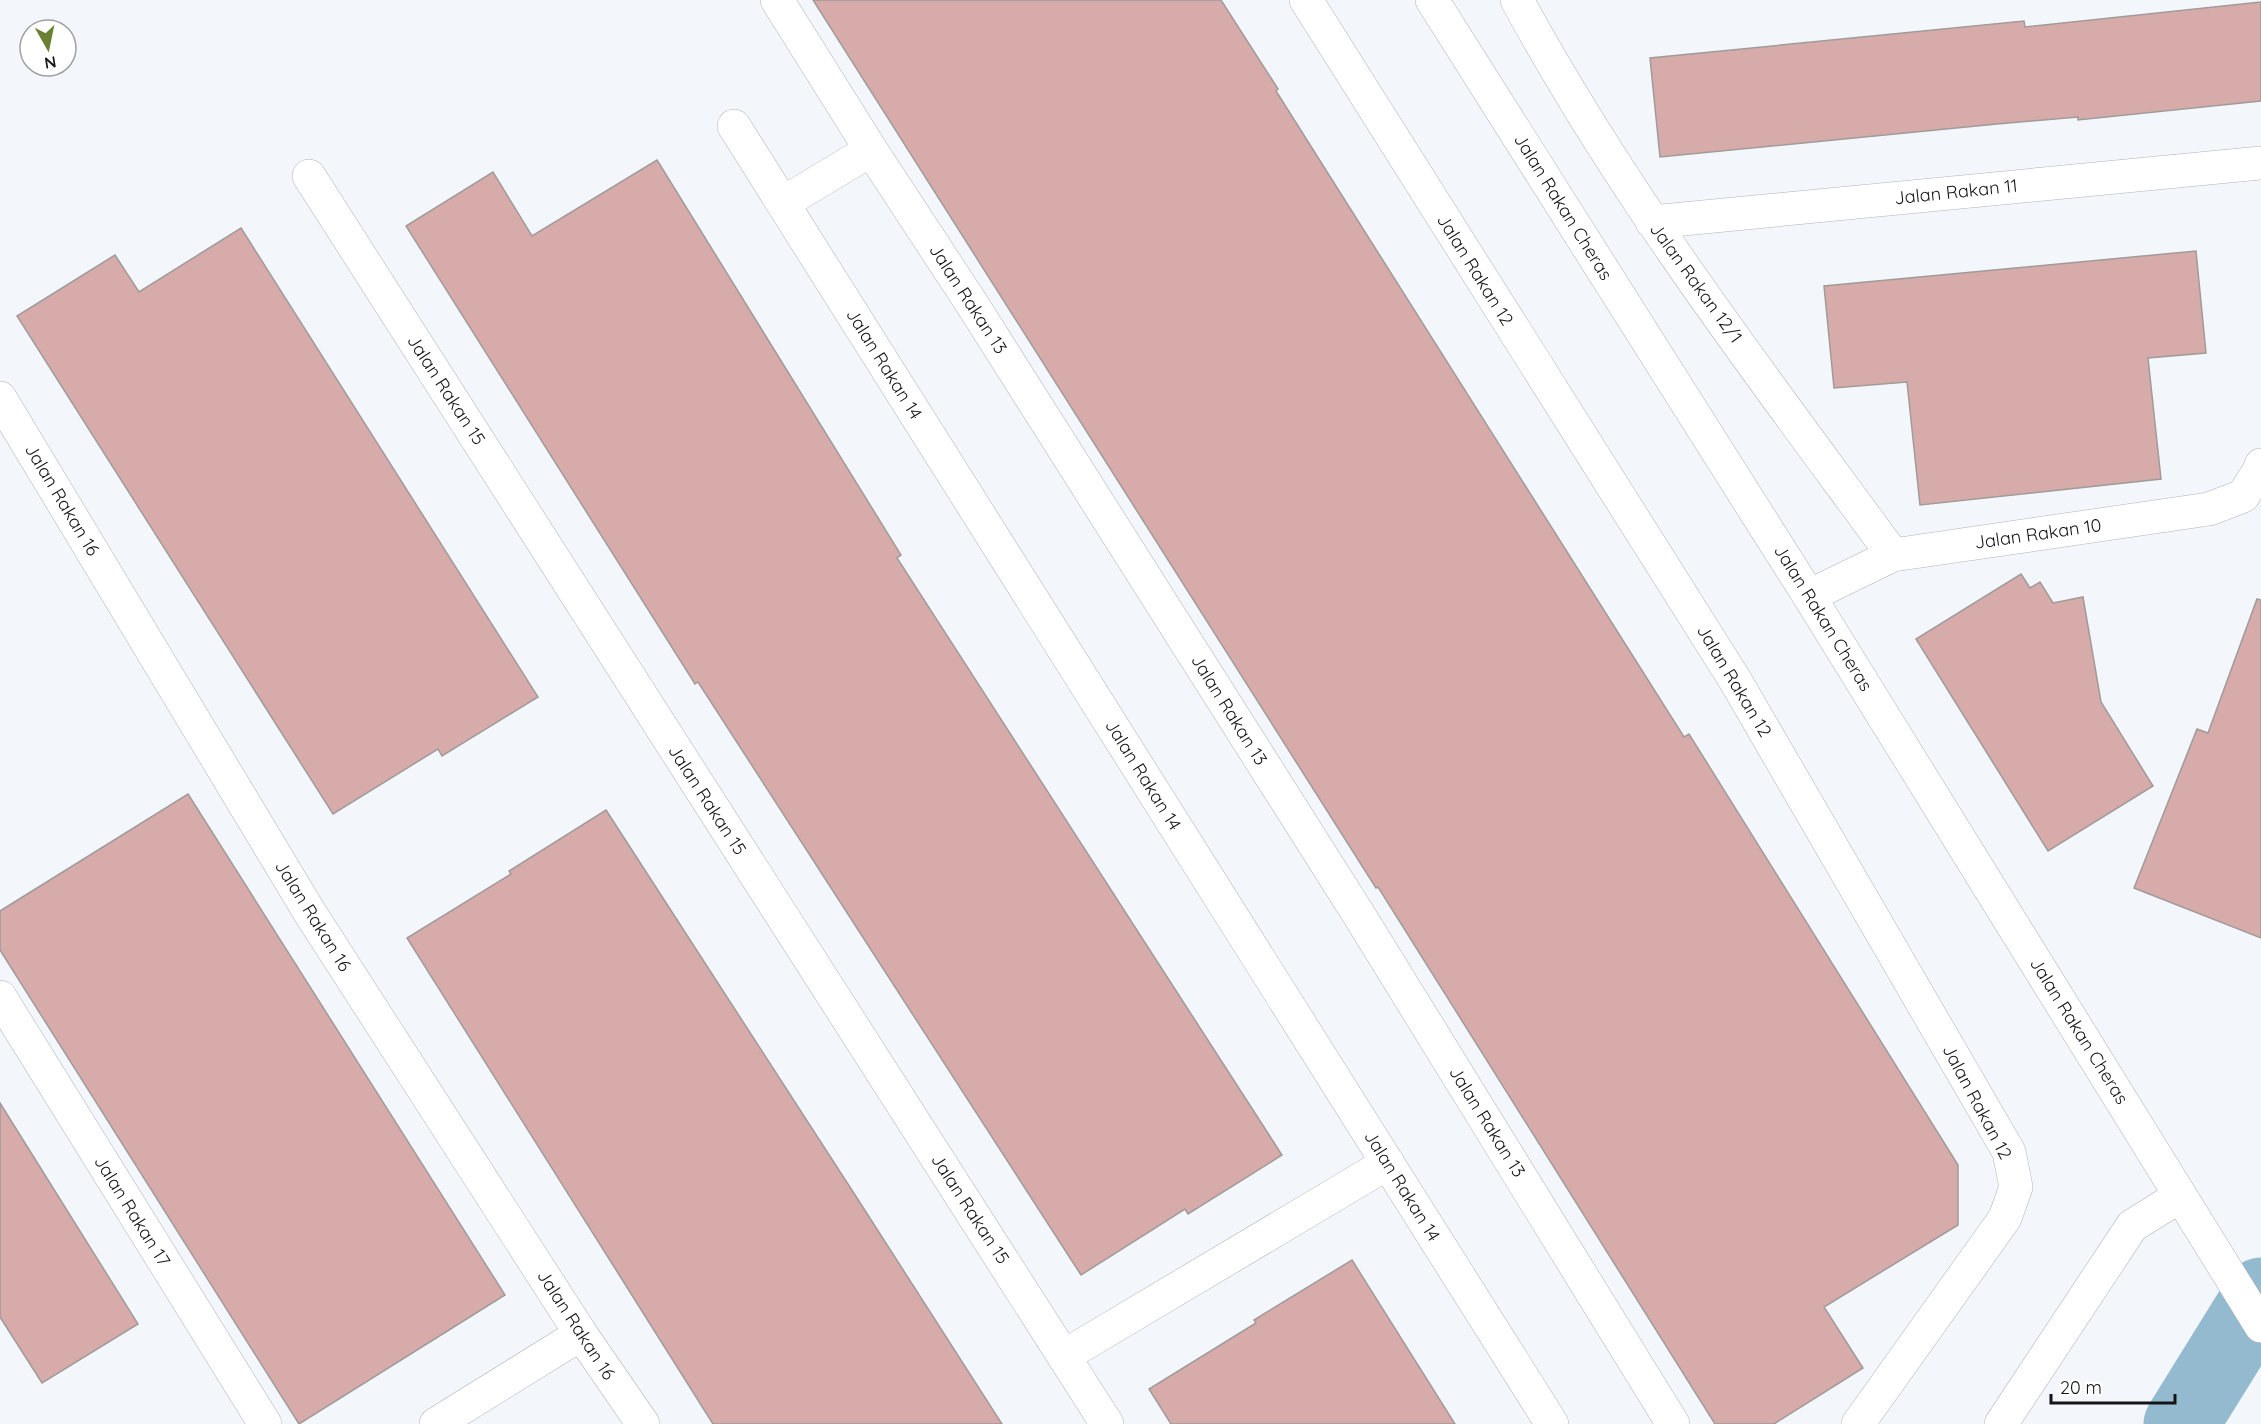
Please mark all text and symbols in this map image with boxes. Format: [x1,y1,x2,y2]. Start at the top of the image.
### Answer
north arrow [18,18,78,78]
text: N [43,52,58,74]
street label: Jalan Rakan Cheras [1509,129,1618,284]
street label: Jalan Rakan 11 [1893,174,2019,209]
street label: Jalan Rakan 12 [1432,210,1519,330]
street label: Jalan Rakan 12/1 [1645,218,1748,347]
street label: Jalan Rakan 13 [924,239,1013,358]
street label: Jalan Rakan 14 [841,304,928,423]
street label: Jalan Rakan 15 [402,330,491,449]
street label: Jalan Rakan 16 [20,439,105,560]
street label: Jalan Rakan 10 [1973,513,2103,554]
street label: Jalan Rakan Cheras [1769,540,1878,695]
street label: Jalan Rakan 12 [1692,620,1777,741]
street label: Jalan Rakan 13 [1186,650,1273,769]
street label: Jalan Rakan 14 [1100,715,1187,834]
street label: Jalan Rakan 15 [663,740,752,859]
street label: Jalan Rakan 16 [270,856,357,976]
street label: Jalan Rakan Cheras [2025,953,2134,1108]
street label: Jalan Rakan 12 [1937,1040,2017,1163]
street label: Jalan Rakan 13 [1444,1062,1531,1181]
street label: Jalan Rakan 14 [1359,1126,1446,1245]
street label: Jalan Rakan 15 [926,1149,1015,1268]
street label: Jalan Rakan 17 [89,1151,176,1270]
street label: Jalan Rakan 16 [532,1265,621,1384]
scale bar [2051,1367,2176,1405]
text: 20 m [2060,1376,2102,1399]

